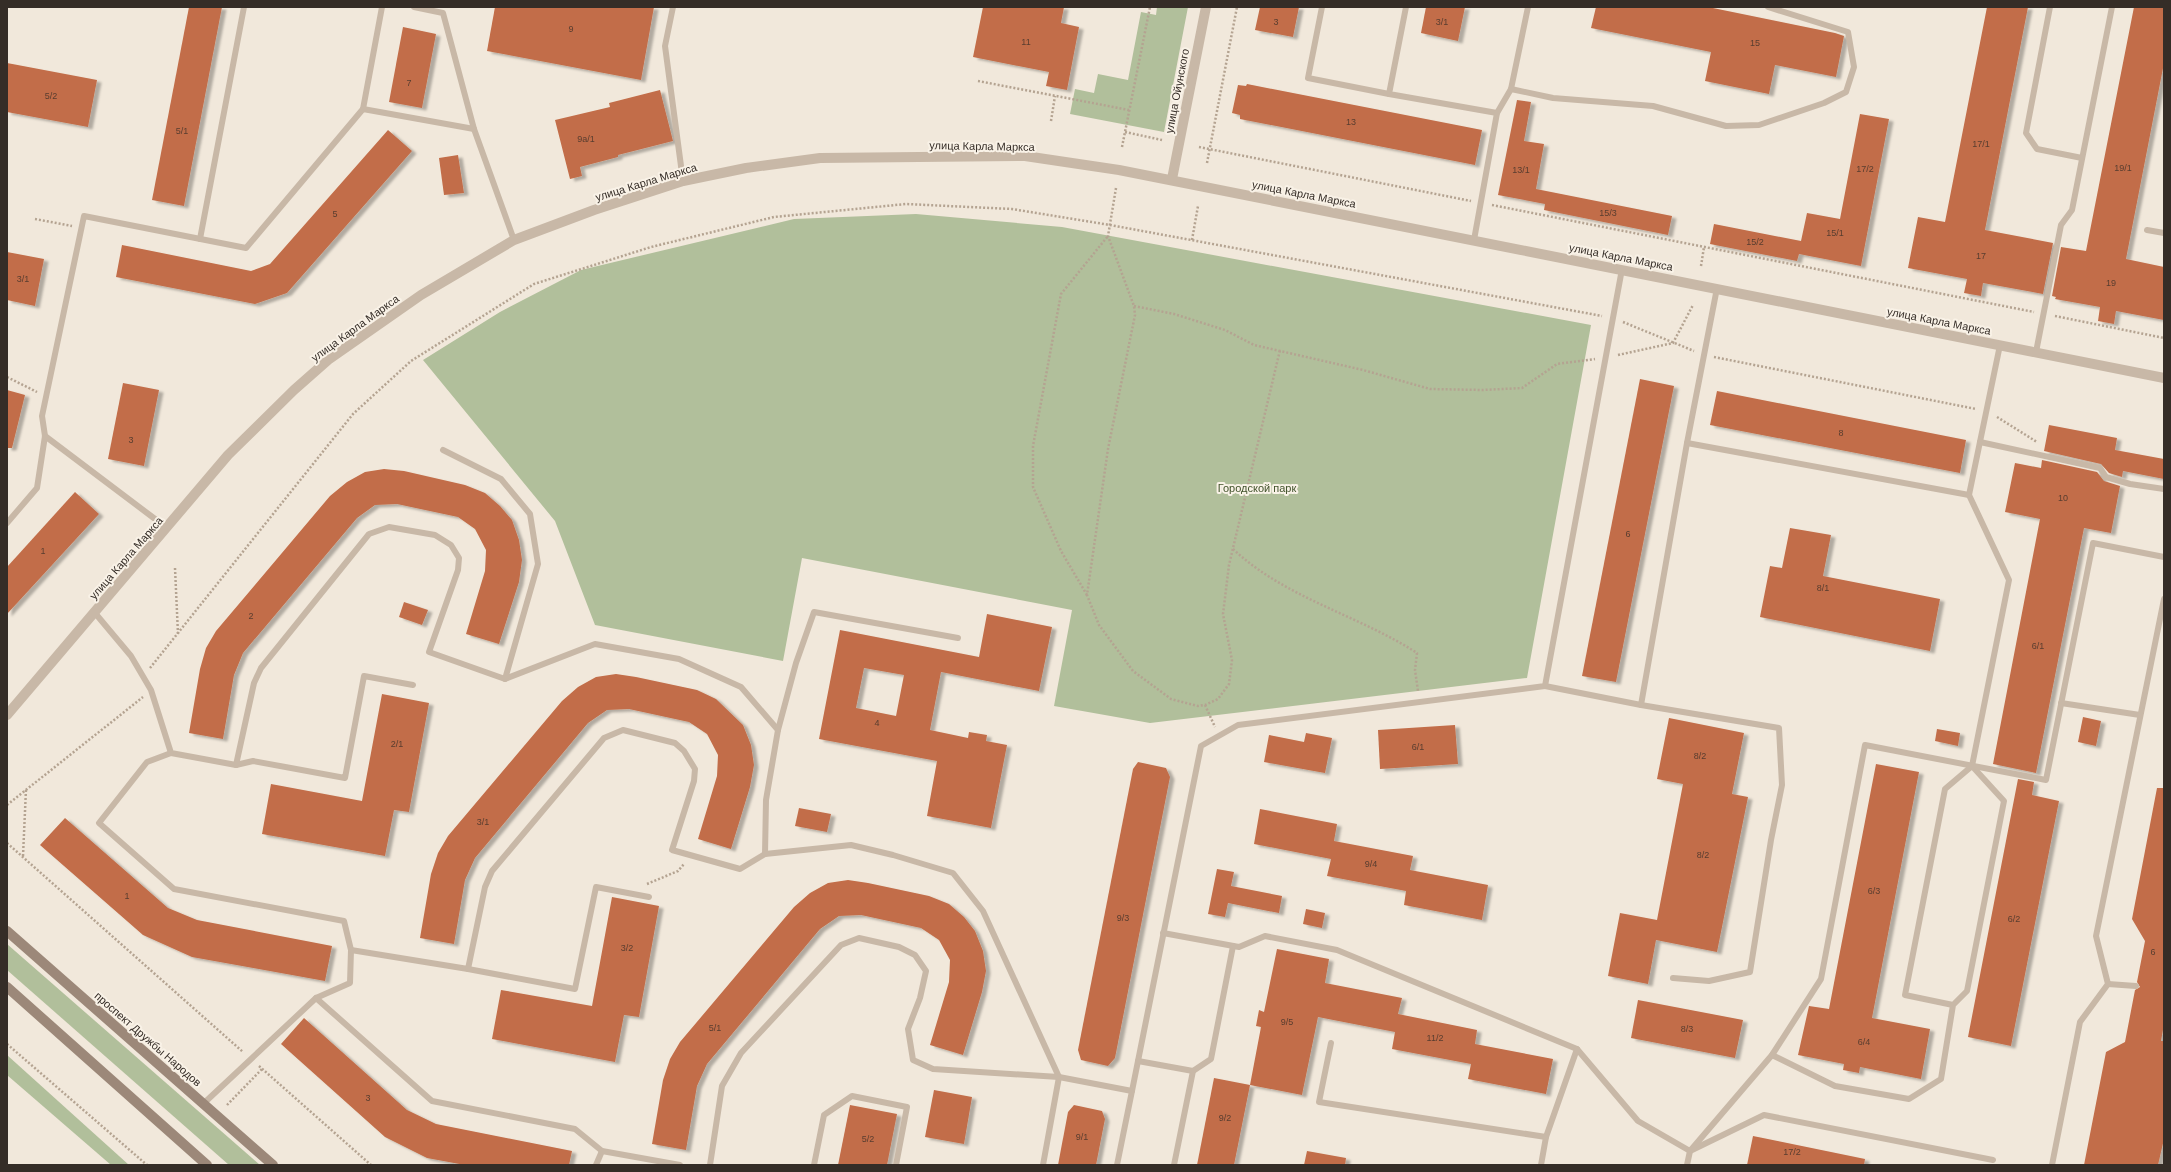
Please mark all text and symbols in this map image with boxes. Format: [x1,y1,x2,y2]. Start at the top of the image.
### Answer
house number: 3 [1273,17,1279,27]
house number: 3/1 [1436,17,1448,27]
house number: 9 [568,24,574,34]
house number: 11 [1021,37,1031,47]
house number: 15 [1750,38,1760,48]
street label: улица Ойунского [1163,48,1191,134]
house number: 7 [406,78,412,88]
house number: 5/2 [45,91,57,101]
house number: 13 [1346,117,1356,127]
house number: 5/1 [176,126,188,136]
house number: 9а/1 [577,134,595,144]
street label: улица Карла Маркса [929,139,1036,153]
house number: 17/1 [1972,139,1990,149]
street label: улица Карла Маркса [594,161,699,203]
house number: 19/1 [2114,163,2132,173]
house number: 17/2 [1856,164,1874,174]
house number: 13/1 [1512,165,1530,175]
street label: улица Карла Маркса [1251,178,1358,210]
house number: 15/3 [1599,208,1617,218]
house number: 5 [332,209,338,219]
house number: 15/1 [1826,228,1844,238]
house number: 15/2 [1746,237,1764,247]
street label: улица Карла Маркса [1568,241,1675,273]
house number: 17 [1976,251,1986,261]
house number: 3/1 [17,274,29,284]
house number: 19 [2106,278,2116,288]
street label: улица Карла Маркса [309,292,402,364]
street label: улица Карла Маркса [1886,305,1993,337]
house number: 8 [1838,428,1844,438]
house number: 3 [128,435,134,445]
park label: Городской парк [1218,482,1296,494]
house number: 10 [2058,493,2068,503]
street label: улица Карла Маркса [87,514,166,602]
house number: 6 [1625,529,1631,539]
house number: 1 [40,546,46,556]
house number: 8/1 [1817,583,1829,593]
house number: 2 [248,611,254,621]
house number: 6/1 [2032,641,2044,651]
house number: 4 [874,718,880,728]
house number: 2/1 [391,739,403,749]
house number: 6/1 [1412,742,1424,752]
house number: 8/2 [1694,751,1706,761]
house number: 3/1 [477,817,489,827]
house number: 8/2 [1697,850,1709,860]
house number: 9/4 [1365,859,1377,869]
house number: 6/3 [1868,886,1880,896]
house number: 1 [124,891,130,901]
house number: 9/3 [1117,913,1129,923]
house number: 6/2 [2008,914,2020,924]
house number: 3/2 [621,943,633,953]
house number: 6 [2150,947,2156,957]
street label: проспект Дружбы Народов [92,990,204,1089]
house number: 9/5 [1281,1017,1293,1027]
house number: 5/1 [709,1023,721,1033]
house number: 8/3 [1681,1024,1693,1034]
house number: 11/2 [1427,1033,1443,1043]
house number: 6/4 [1858,1037,1870,1047]
house number: 3 [365,1093,371,1103]
house number: 9/2 [1219,1113,1231,1123]
house number: 9/1 [1076,1132,1088,1142]
house number: 5/2 [862,1134,874,1144]
house number: 17/2 [1783,1147,1801,1157]

